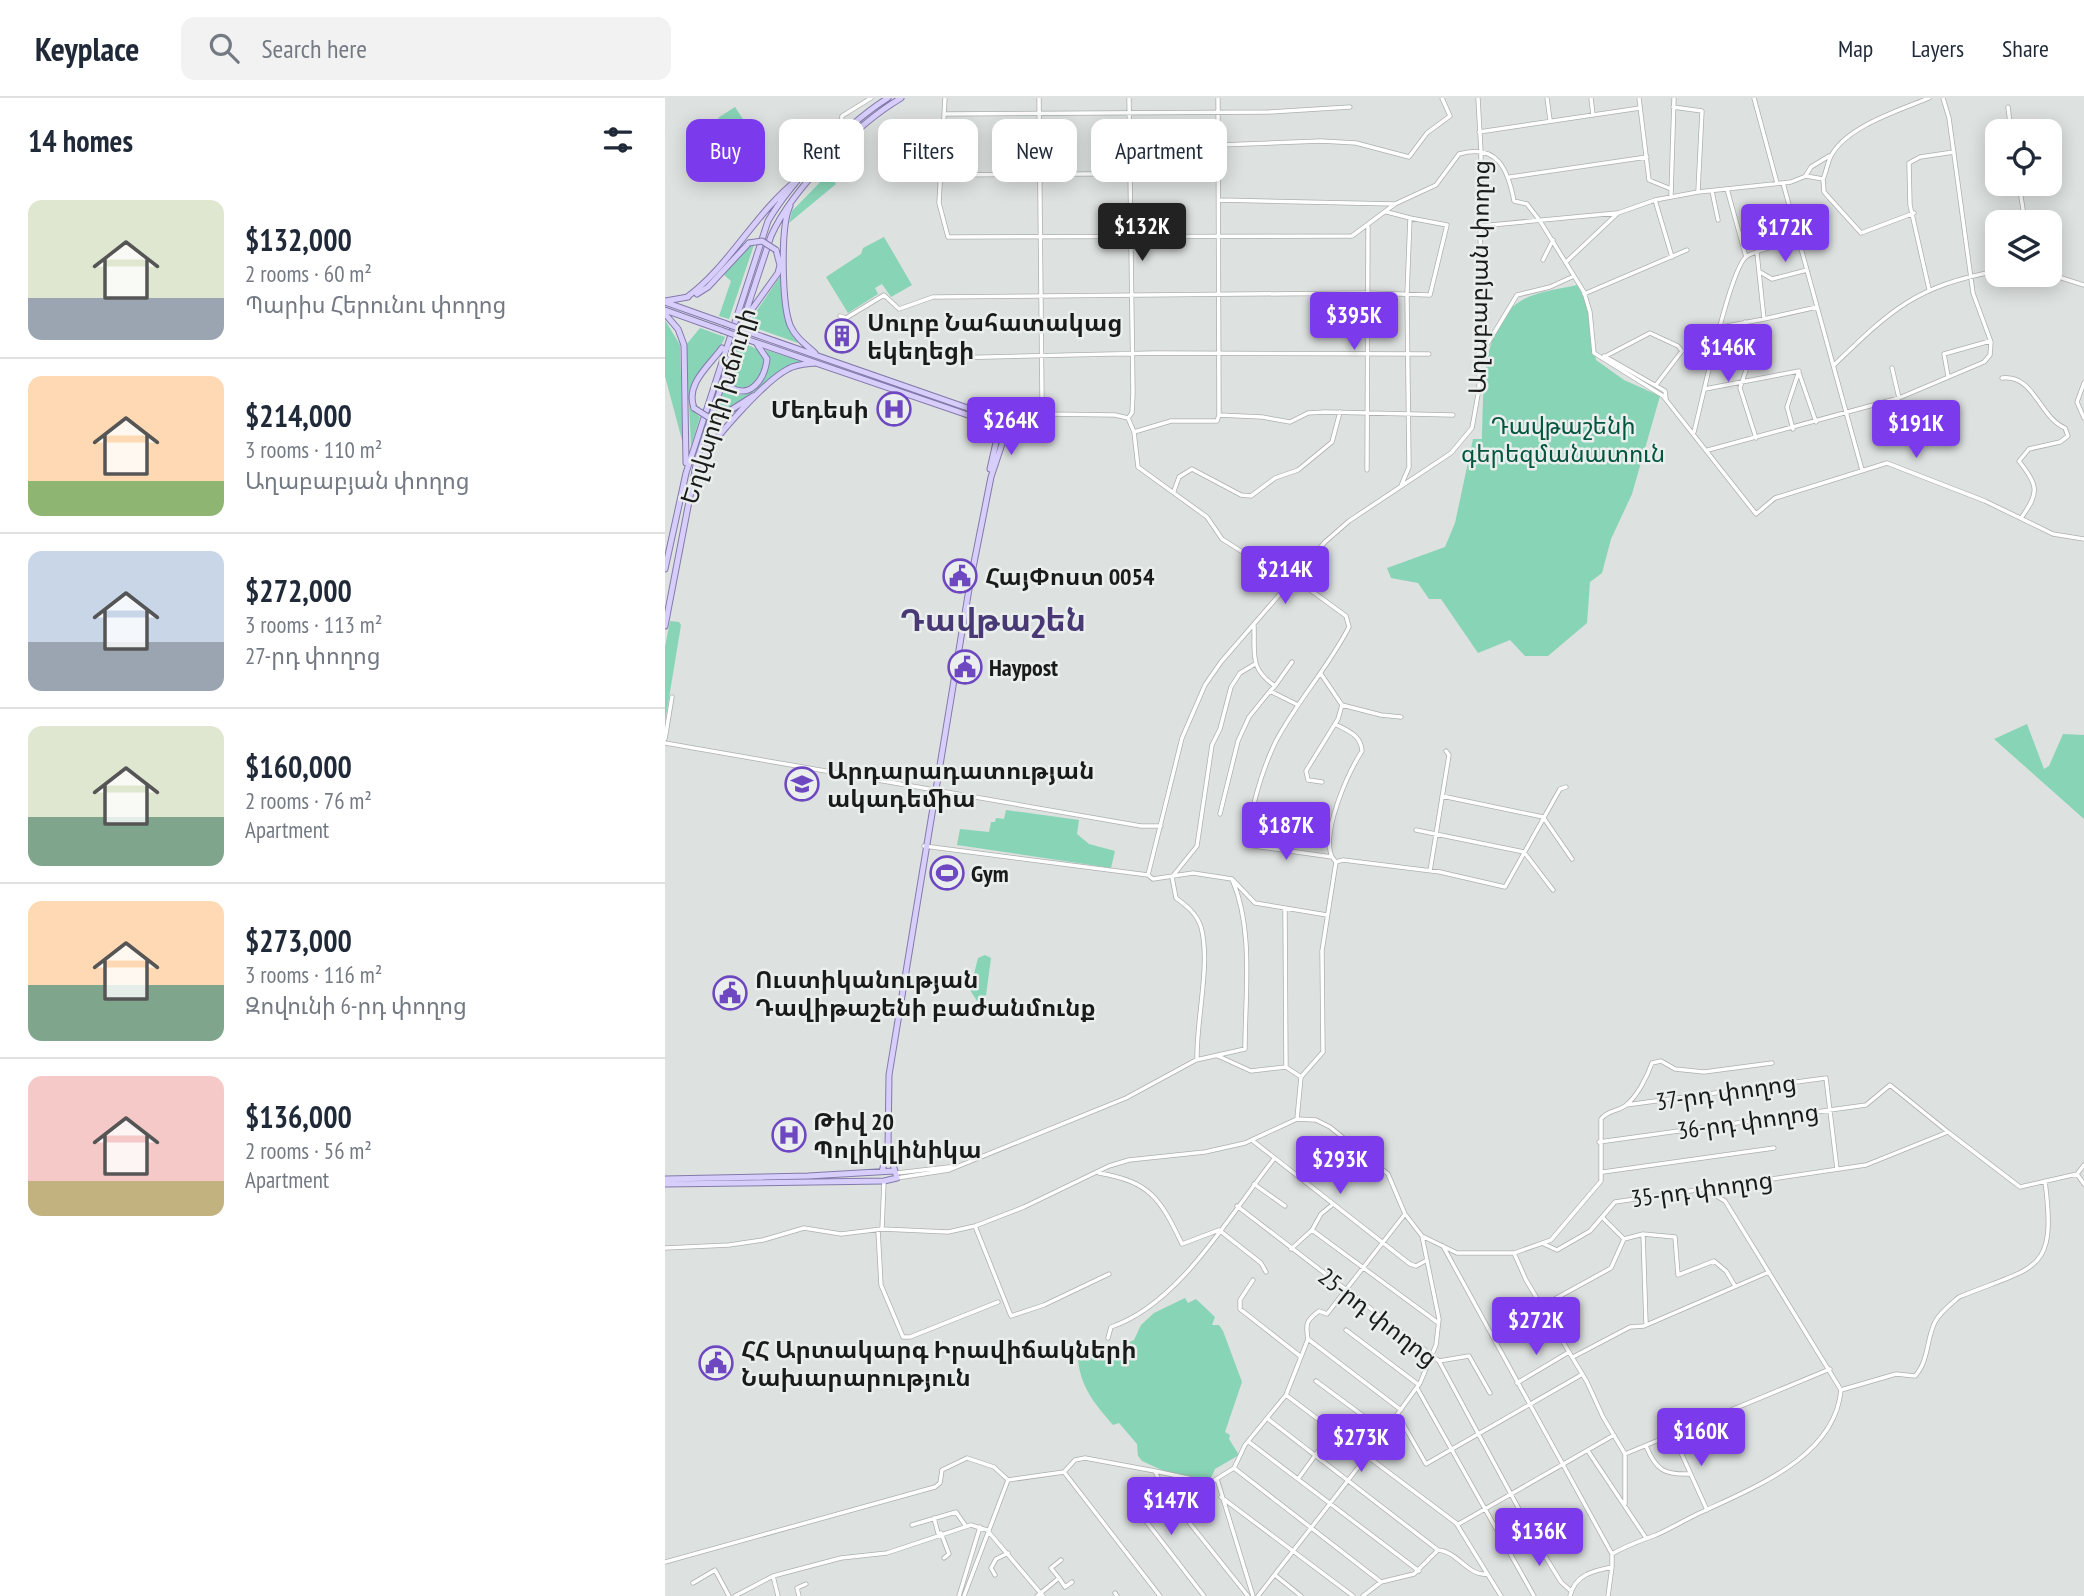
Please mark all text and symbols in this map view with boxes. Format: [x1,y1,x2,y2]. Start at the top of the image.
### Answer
search box [181,17,671,80]
text: Keyplace [35,27,139,70]
icon: search [205,29,243,67]
text: Search here [261,32,367,65]
text: Map [1838,33,1873,64]
text: Layers [1911,33,1964,64]
text: Share [2002,33,2049,64]
chip: Buy [686,119,765,182]
chip: Rent [779,119,864,182]
chip: Filters [878,119,978,182]
chip: New [992,119,1077,182]
chip: Apartment [1091,119,1227,182]
map controls [1985,119,2062,287]
button: locate [1985,119,2062,196]
text: 14 homes [28,121,133,160]
icon: filters [599,121,637,159]
street label: Աղաբաբյան փողոց [1461,160,1497,394]
pin: $132K [1093,204,1191,263]
pin: $172K [1736,204,1834,264]
button: layers [1985,210,2062,287]
text: $132K [1114,211,1170,240]
text: $172K [1757,212,1813,241]
text: $132,000 [245,220,352,259]
icon: home [84,228,168,312]
text: 2 rooms · 60 m² [245,259,372,288]
text: Պարիս Հերունու փողոց [245,290,506,319]
pin: $395K [1305,292,1403,352]
text: $395K [1326,300,1382,329]
street label: Եղվարդի խճուղի [673,304,763,508]
place label: Սուրբ Նահատակաց եկեղեցի [867,307,1123,366]
building icon: Սուրբ Նահատակաց եկեղեցի [823,317,861,355]
pin: $146K [1679,324,1777,384]
text: $146K [1700,332,1756,361]
hospital icon: Մեդեսի [875,390,913,428]
place label: Մեդեսի [771,394,869,425]
text: $214,000 [245,396,352,435]
pin: $264K [962,398,1060,457]
pin: $191K [1867,400,1965,460]
icon: home [84,404,168,488]
text: $264K [983,405,1039,434]
text: $191K [1888,408,1944,437]
park label: Դավթաշենի գերեզմանատուն [1461,410,1665,469]
text: 3 rooms · 110 m² [245,435,382,464]
text: Աղաբաբյան փողոց [245,466,469,495]
pin: $214K [1236,546,1334,606]
text: $214K [1257,554,1313,583]
public building icon: ՀայՓոստ 0054 [941,557,979,595]
place label: ՀայՓոստ 0054 [985,561,1155,592]
text: $272,000 [245,571,352,610]
icon: home [84,579,168,663]
district label: Դավթաշեն [900,598,1086,640]
text: 3 rooms · 113 m² [245,610,382,639]
text: 27-րդ փողոց [245,641,380,670]
public building icon: Haypost [946,648,984,686]
place label: Haypost [989,652,1058,683]
text: $160,000 [245,747,352,786]
icon: home [84,754,168,838]
place label: Արդարադատության ակադեմիա [827,755,1095,814]
school or university icon: Արդարադատության ակադեմիա [783,765,821,803]
text: 2 rooms · 76 m² [245,786,372,815]
pin: $187K [1237,802,1335,862]
text: $187K [1258,810,1314,839]
text: Apartment [245,815,329,844]
sports icon: Gym [928,854,966,892]
place label: Gym [971,858,1009,889]
text: $273,000 [245,921,352,960]
icon: home [84,929,168,1013]
text: 3 rooms · 116 m² [245,960,382,989]
place label: Ուստիկանության Դավիթաշենի բաժանմունք [755,964,1096,1023]
public building icon: Ուստիկանության Դավիթաշենի բաժանմունք [711,974,749,1012]
text: Զովունի 6-րդ փողոց [245,991,467,1020]
street label: 37-րդ փողոց [1654,1067,1798,1117]
street label: 36-րդ փողոց [1675,1096,1821,1146]
text: $136,000 [245,1097,352,1136]
icon: home [84,1104,168,1188]
place label: Թիվ 20 Պոլիկլինիկա [813,1106,982,1165]
hospital icon: Թիվ 20 Պոլիկլինիկա [770,1116,808,1154]
text: 2 rooms · 56 m² [245,1136,372,1165]
pin: $293K [1291,1136,1389,1196]
text: $293K [1312,1144,1368,1173]
street label: 35-րդ փողոց [1629,1164,1775,1214]
text: Apartment [245,1165,329,1194]
street label: 25-րդ փողոց [1312,1261,1444,1373]
pin: $272K [1487,1298,1585,1357]
text: $272K [1508,1305,1564,1334]
place label: ՀՀ Արտակարգ Իրավիճակների Նախարարություն [741,1334,1137,1393]
public building icon: ՀՀ Արտակարգ Իրավիճակների Նախարարություն [697,1344,735,1382]
pin: $160K [1652,1408,1750,1468]
pin: $273K [1312,1414,1410,1474]
text: $160K [1673,1416,1729,1445]
text: $273K [1333,1422,1389,1451]
pin: $147K [1122,1478,1220,1537]
text: $147K [1143,1485,1199,1514]
pin: $136K [1490,1508,1588,1568]
text: $136K [1511,1516,1567,1545]

